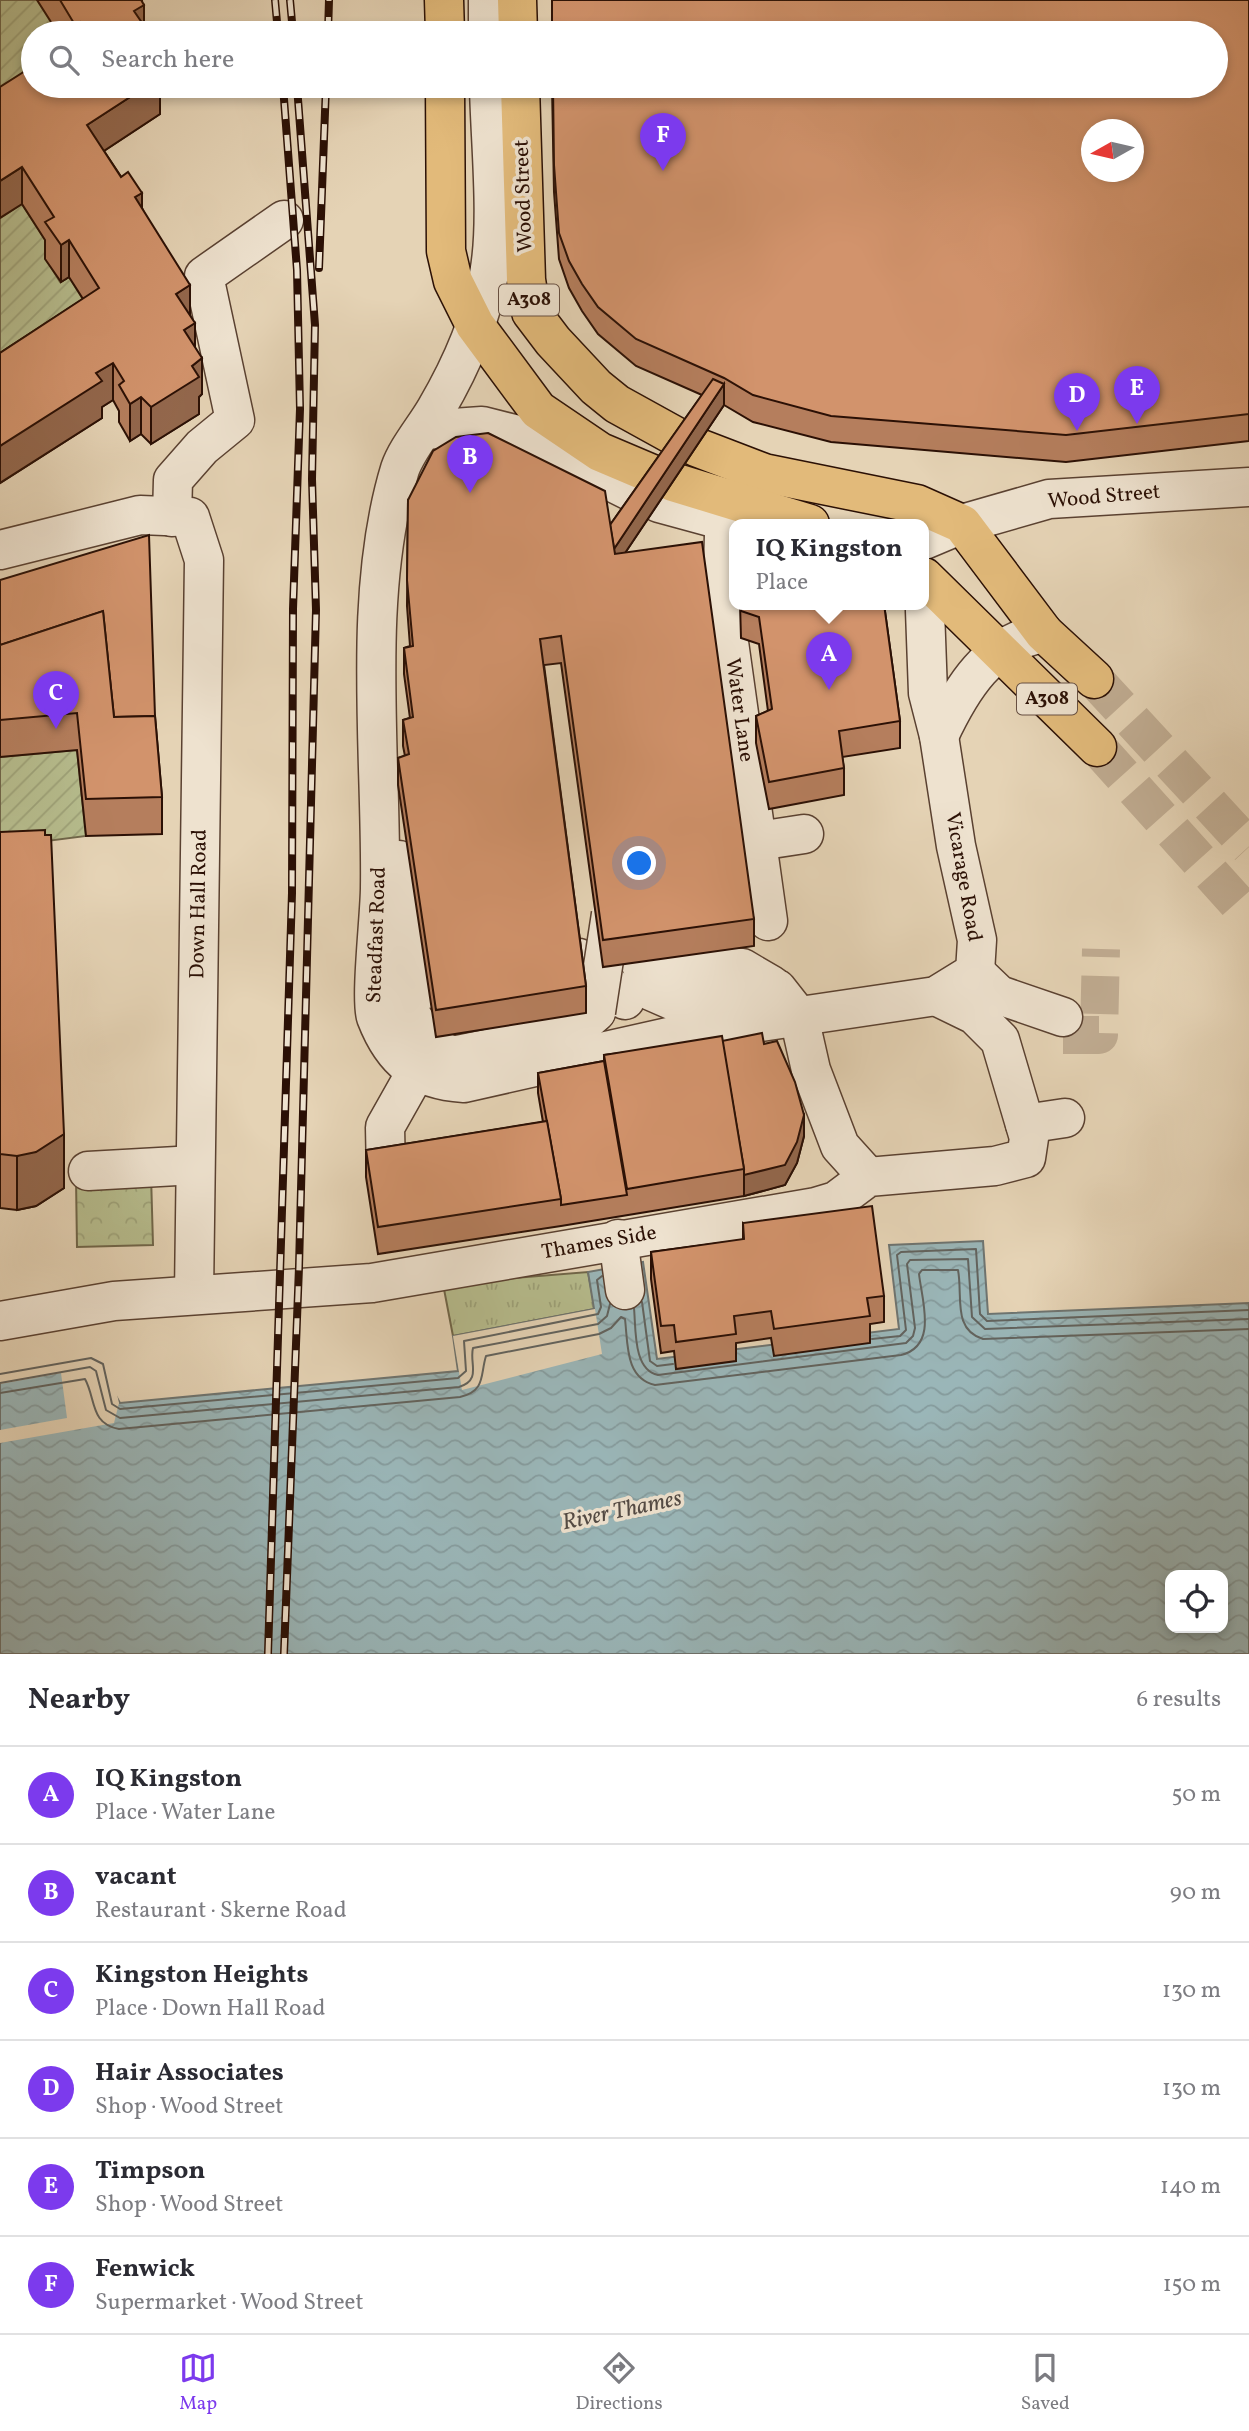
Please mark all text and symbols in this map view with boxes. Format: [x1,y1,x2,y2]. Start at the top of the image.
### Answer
search box [21,21,1228,98]
icon: search [45,41,83,79]
text: Search here [101,42,234,78]
pin: F [640,113,686,171]
north arrow [1081,119,1144,182]
street label: Wood Street [508,139,540,253]
road number: A308 [499,284,559,316]
pin: E [1114,366,1160,424]
pin: D [1054,373,1100,431]
pin: B [447,435,493,493]
street label: Wood Street [1047,478,1161,516]
popup [729,519,929,610]
text: IQ Kingston [755,531,903,567]
text: Place [755,567,808,599]
pin: A [806,632,852,690]
street label: Water Lane [717,656,761,764]
pin: C [33,671,79,729]
road number: A308 [1017,684,1077,714]
street label: Vicarage Road [937,810,989,944]
street label: Down Hall Road [183,829,215,979]
your location [622,846,656,880]
street label: Steadfast Road [360,866,394,1004]
street label: Thames Side [539,1219,659,1267]
water label: River Thames [559,1483,685,1539]
map controls [1165,1570,1228,1633]
button: locate [1165,1570,1228,1633]
text: Nearby [28,1679,130,1721]
text: 6 results [1137,1684,1221,1716]
text: IQ Kingston [95,1761,242,1797]
text: A [43,1779,59,1811]
text: 50 m [1172,1779,1221,1811]
text: Place · Water Lane [95,1797,275,1829]
text: vacant [95,1859,176,1895]
text: B [43,1877,59,1909]
text: 90 m [1170,1877,1221,1909]
text: Restaurant · Skerne Road [95,1895,347,1927]
text: Kingston Heights [95,1957,308,1993]
text: C [44,1975,58,2007]
text: 130 m [1162,1975,1221,2007]
text: Place · Down Hall Road [95,1993,326,2025]
text: Hair Associates [95,2055,284,2091]
text: D [43,2073,59,2105]
text: 130 m [1162,2073,1221,2105]
text: Shop · Wood Street [95,2091,283,2123]
text: Timpson [95,2153,205,2189]
text: E [44,2171,58,2203]
text: 140 m [1160,2171,1221,2203]
text: Shop · Wood Street [95,2189,283,2221]
text: Fenwick [95,2251,195,2287]
text: F [44,2269,58,2301]
text: 150 m [1163,2269,1221,2301]
text: Supermarket · Wood Street [95,2287,364,2319]
tab: Map [179,2349,217,2417]
tab: Directions [576,2349,663,2417]
tab: Saved [1021,2349,1070,2417]

